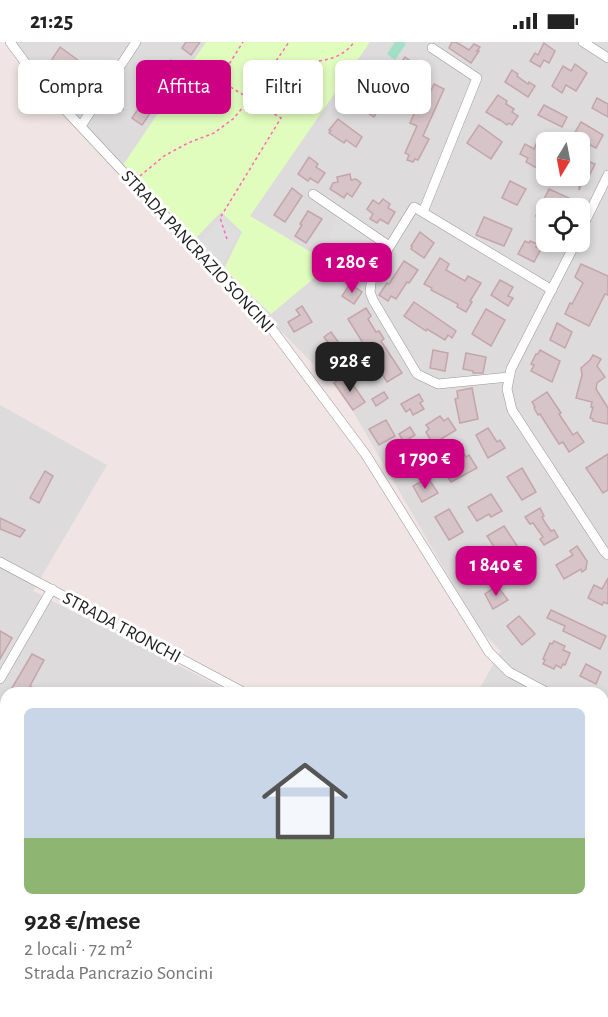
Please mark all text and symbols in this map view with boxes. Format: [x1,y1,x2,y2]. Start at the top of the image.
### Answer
text: 21:25 [30,10,73,32]
chip: Compra [18,60,124,114]
chip: Affitta [136,60,231,114]
chip: Filtri [243,60,323,114]
chip: Nuovo [335,60,431,114]
north arrow [536,132,590,186]
map controls [536,132,590,252]
street label: STRADA PANCRAZIO SONCINI [118,167,277,336]
button: locate [536,198,590,252]
pin: 1 280 € [297,243,407,294]
text: 1 280 € [326,252,378,272]
pin: 928 € [308,342,392,393]
text: 928 € [329,351,371,371]
pin: 1 790 € [370,439,480,490]
text: 1 790 € [399,448,451,468]
pin: 1 840 € [441,546,551,597]
text: 1 840 € [470,555,522,575]
street label: STRADA TRONCHI [60,589,183,667]
icon: home [251,747,359,855]
text: 928 €/mese [24,908,141,934]
text: 2 locali · 72 m² [24,939,133,959]
text: Strada Pancrazio Soncini [24,963,213,983]

